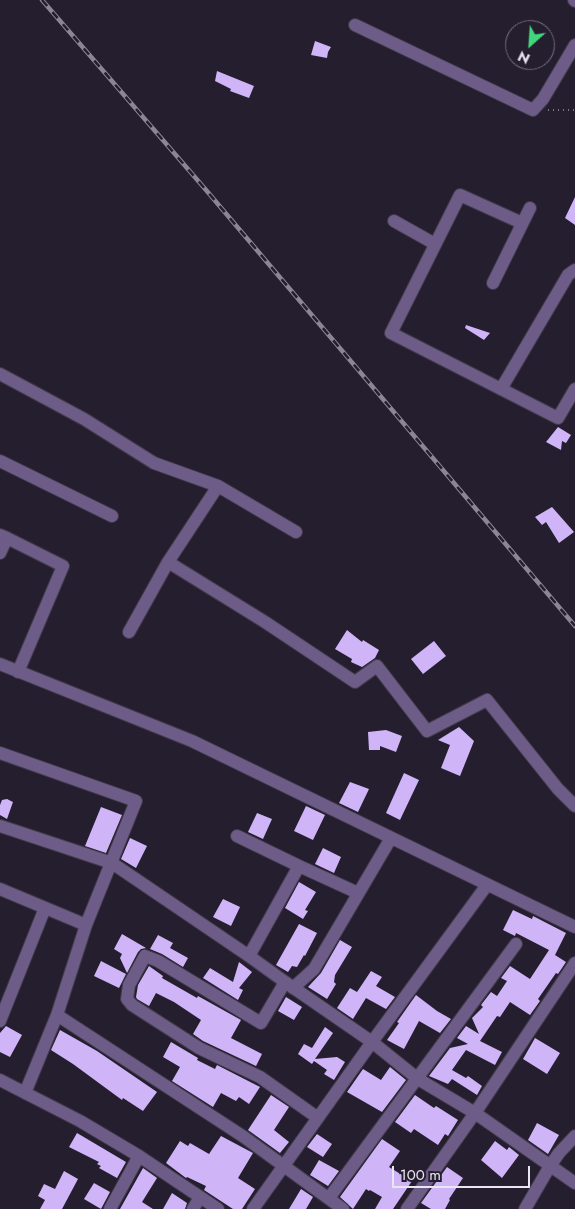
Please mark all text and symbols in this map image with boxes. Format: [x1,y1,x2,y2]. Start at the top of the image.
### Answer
north arrow [505,20,555,70]
text: N [514,46,533,69]
scale bar [395,1156,532,1188]
text: 100 m [400,1164,441,1186]

